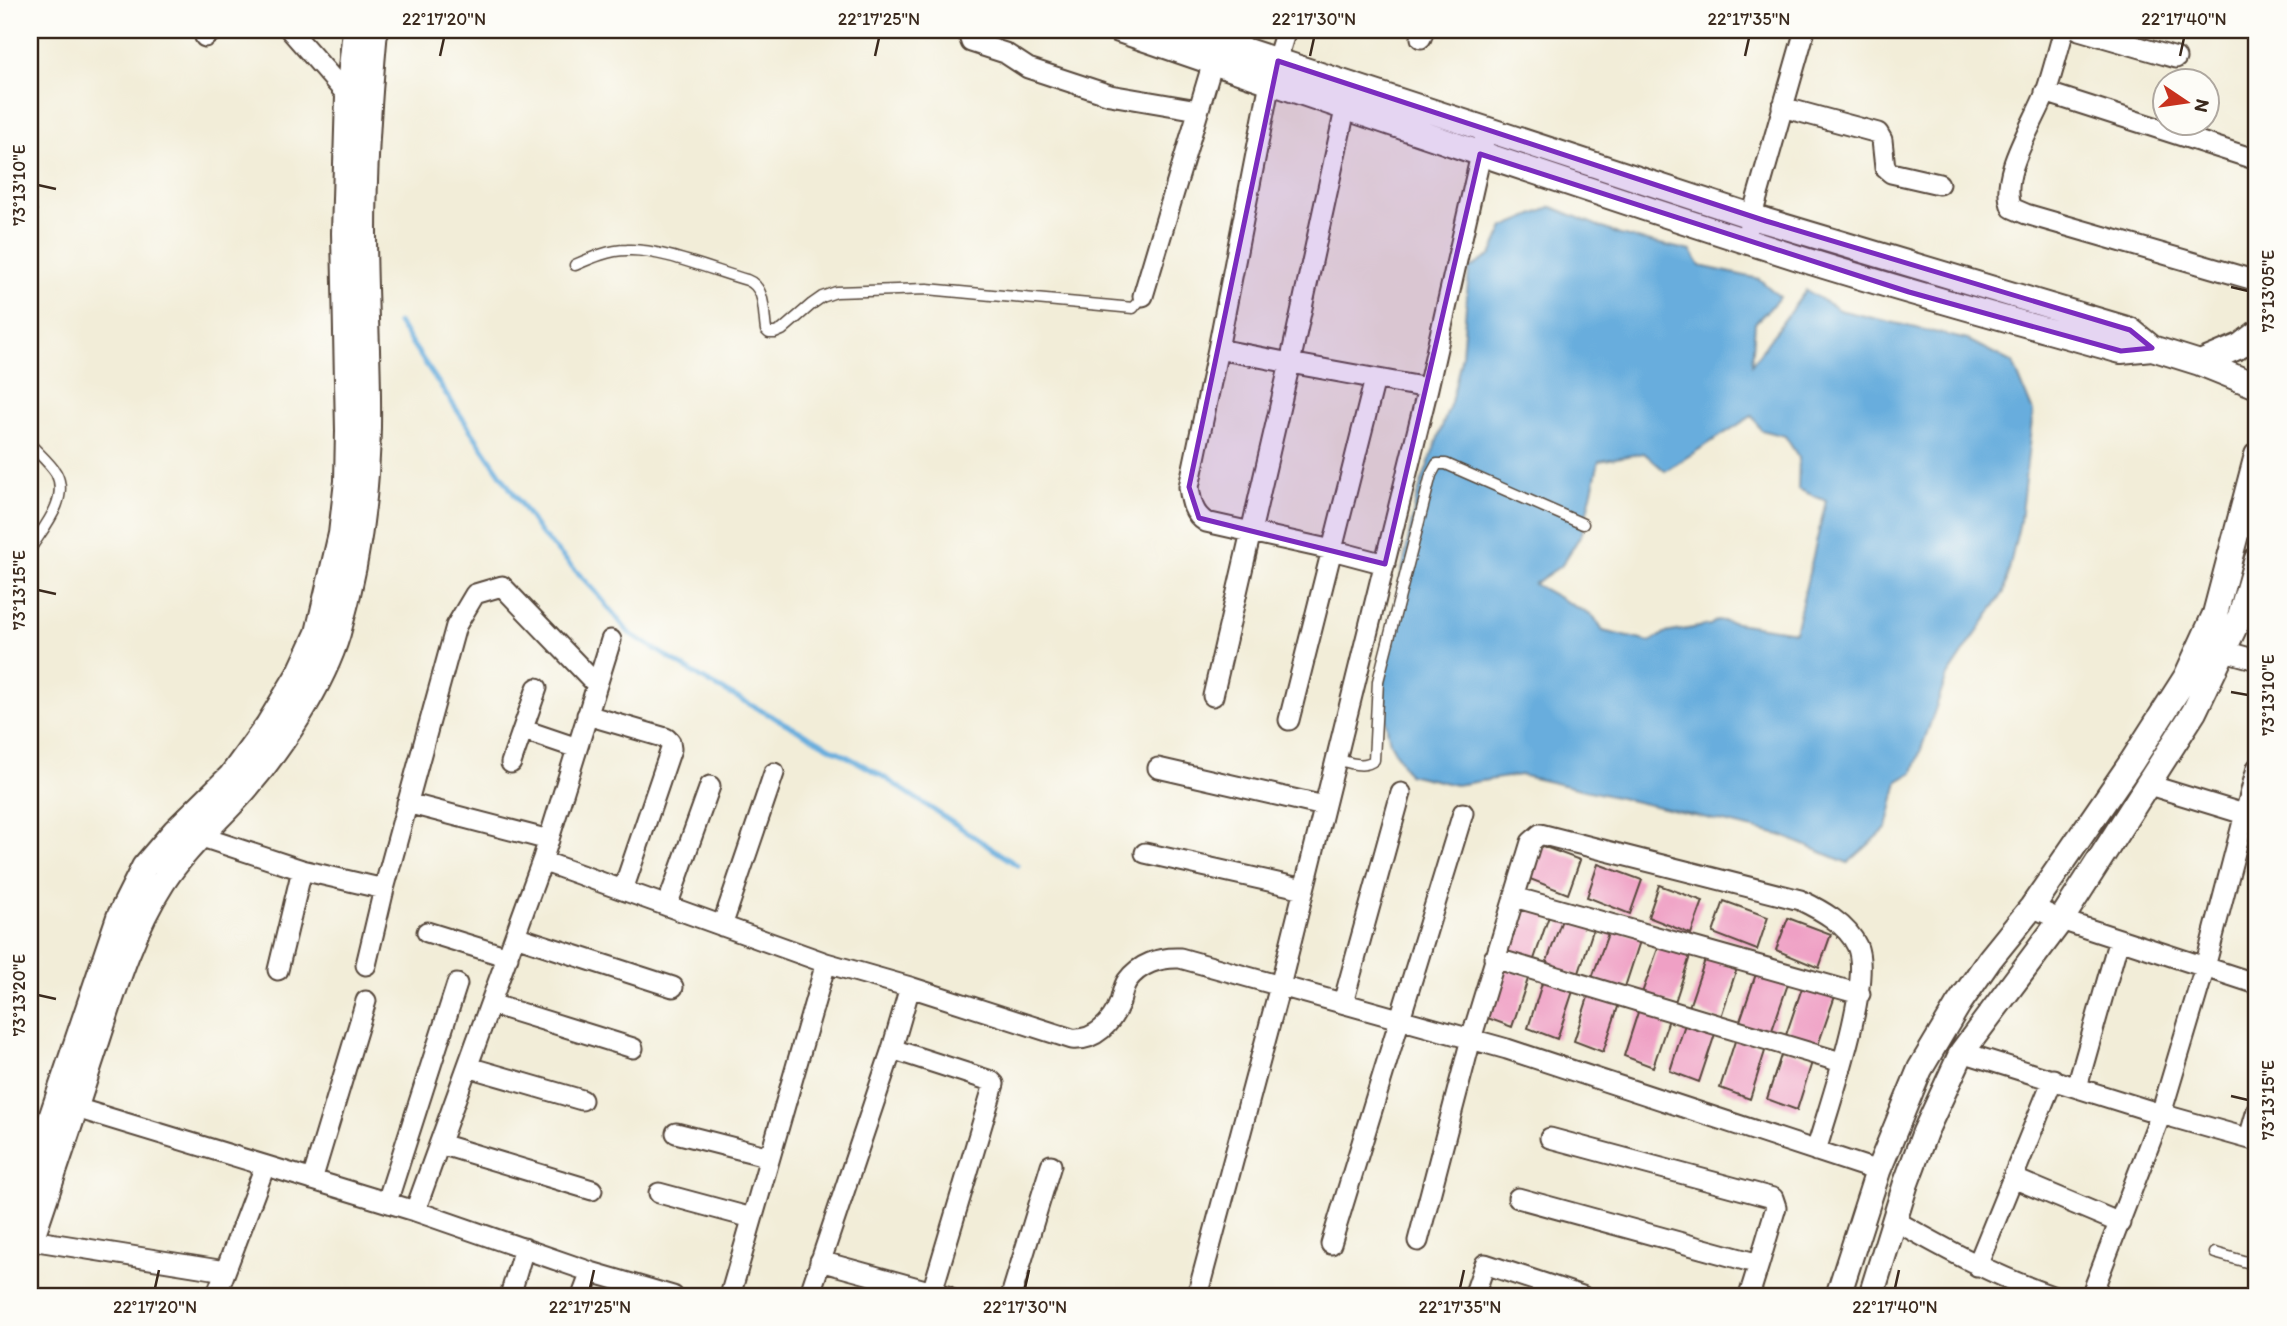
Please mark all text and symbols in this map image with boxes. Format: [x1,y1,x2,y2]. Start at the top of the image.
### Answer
text: 22°17'20"N [402,8,486,30]
text: 22°17'25"N [838,8,920,30]
text: 22°17'30"N [1272,8,1356,30]
text: 22°17'35"N [1708,8,1790,30]
text: 22°17'40"N [2141,8,2227,30]
north arrow [2150,66,2220,136]
text: N [2189,97,2215,115]
text: 73°13'10"E [8,144,30,226]
text: 73°13'05"E [2257,250,2279,332]
text: 73°13'15"E [8,550,30,630]
text: 73°13'10"E [2257,654,2279,736]
text: 73°13'20"E [8,954,30,1036]
text: 73°13'15"E [2257,1060,2279,1140]
text: 22°17'20"N [113,1296,197,1318]
text: 22°17'25"N [549,1296,631,1318]
text: 22°17'30"N [983,1296,1067,1318]
text: 22°17'35"N [1419,1296,1501,1318]
text: 22°17'40"N [1852,1296,1938,1318]

